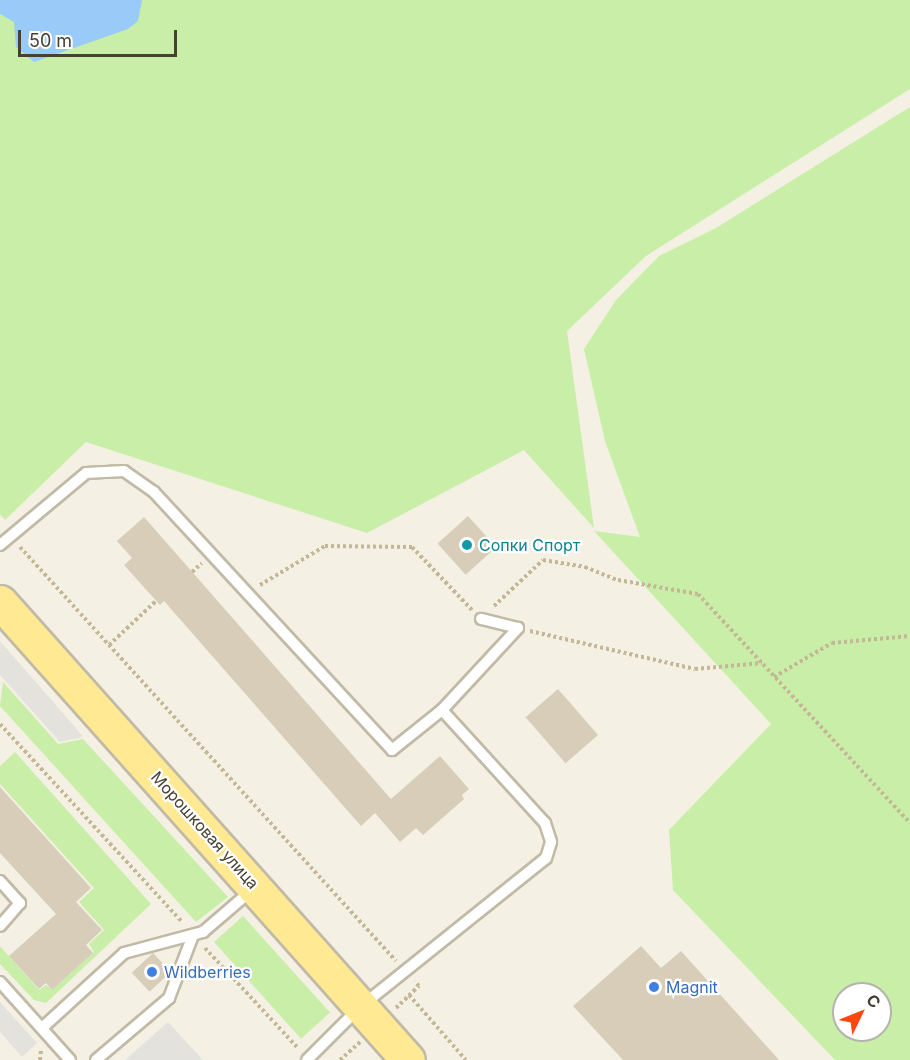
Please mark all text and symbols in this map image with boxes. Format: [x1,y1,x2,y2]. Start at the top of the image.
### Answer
scale bar [21,18,180,56]
text: 50 m [29,30,72,51]
place label: Сопки Спорт [479,535,580,555]
marker: Сопки Спорт [460,538,474,552]
street label: Морошковая улица [147,767,263,893]
place label: Wildberriеs [164,962,251,982]
marker: Wildberriеs [145,965,159,979]
place label: Magnit [666,977,718,997]
marker: Magnit [647,980,661,994]
north arrow [832,982,892,1042]
text: С [862,990,885,1012]

